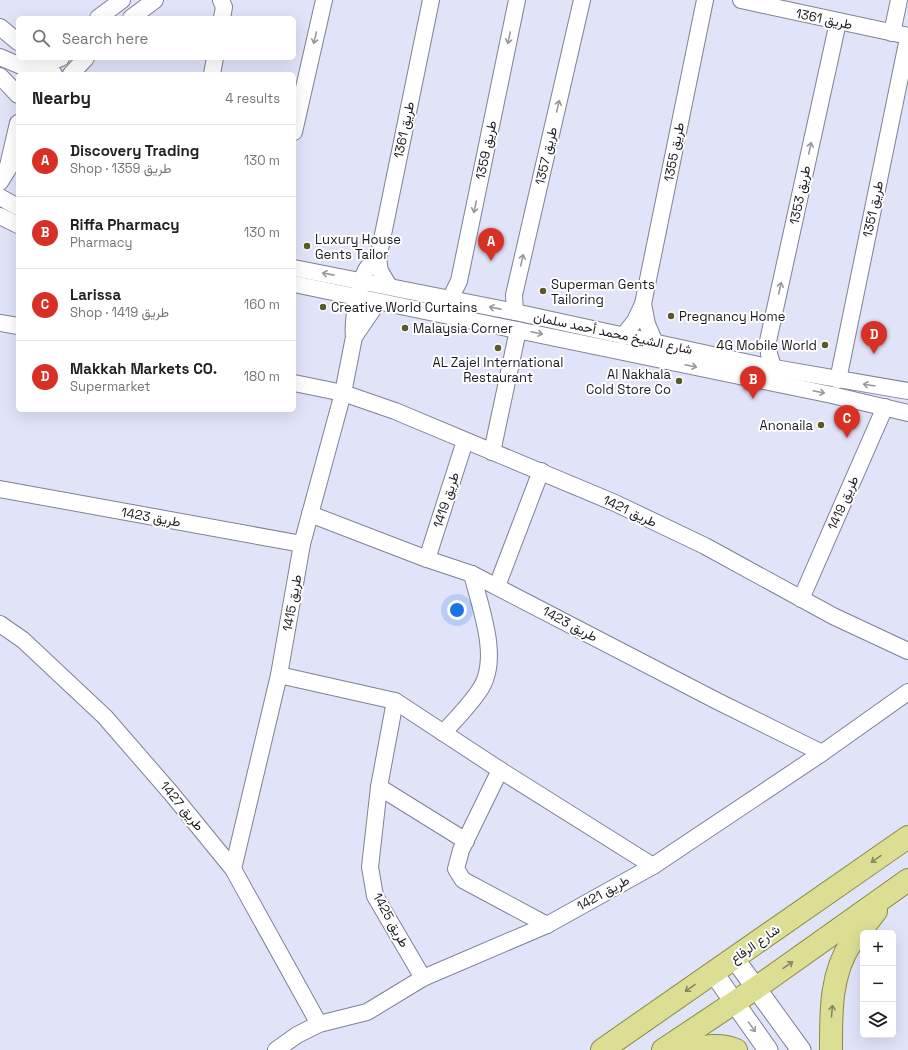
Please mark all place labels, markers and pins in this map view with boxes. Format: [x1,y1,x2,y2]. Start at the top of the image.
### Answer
pin: A [478,228,504,261]
place label: Luxury House Gents Tailor [315,231,401,263]
marker: Luxury House Gents Tailor [302,241,312,251]
place label: Superman Gents Tailoring [551,276,655,308]
marker: Superman Gents Tailoring [538,286,548,296]
place label: Creative World Curtains [331,299,477,316]
marker: Creative World Curtains [318,302,328,312]
place label: Pregnancy Home [679,308,785,325]
marker: Pregnancy Home [666,311,676,321]
place label: Malaysia Corner [413,320,513,337]
pin: D [861,321,887,354]
marker: Malaysia Corner [400,323,410,333]
place label: 4G Mobile World [716,337,817,354]
marker: 4G Mobile World [820,340,830,350]
marker: AL Zajel International Restaurant [493,343,503,353]
place label: AL Zajel International Restaurant [433,354,563,386]
place label: Al Nakhala Cold Store Co [586,366,672,398]
pin: B [740,366,766,399]
marker: Al Nakhala Cold Store Co [674,376,684,386]
pin: C [834,405,860,438]
place label: Anonaila [760,417,814,434]
marker: Anonaila [816,420,826,430]

